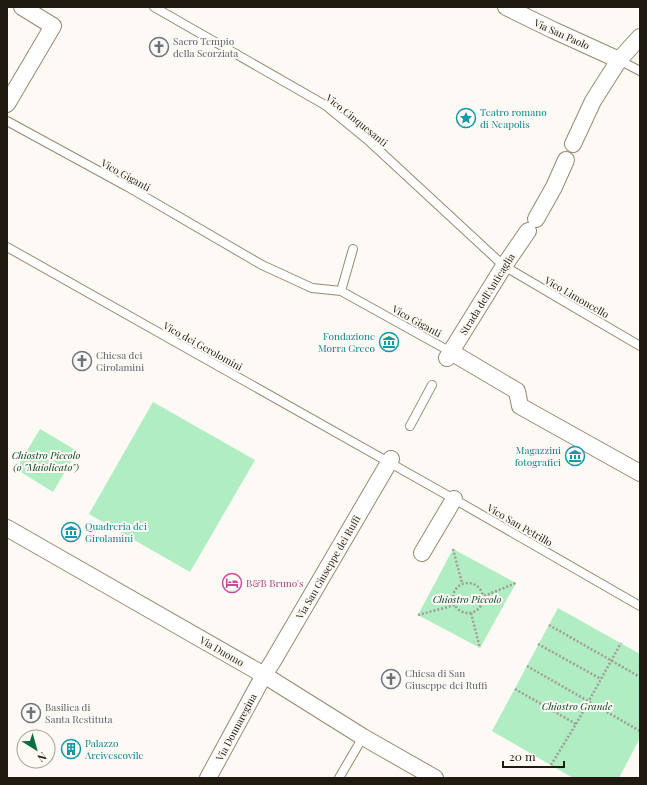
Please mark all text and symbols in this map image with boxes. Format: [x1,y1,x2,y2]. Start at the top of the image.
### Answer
street label: Via San Paolo [531,15,593,53]
place label: Sacro Tempio della Scorziata [173,34,238,60]
church icon: Sacro Tempio della Scorziata [148,36,170,58]
street label: Vico Cinquesanti [322,90,391,149]
place label: Teatro romano di Neapolis [480,105,547,131]
place icon: Teatro romano di Neapolis [455,107,477,129]
street label: Vico Giganti [98,155,153,194]
street label: Strada dell'Anticaglia [456,250,518,338]
street label: Vico Limoncello [541,272,612,321]
street label: Vico Giganti [389,301,444,340]
street label: Vico dei Gerolomini [160,318,245,374]
place label: Fondazione Morra Greco [318,329,376,355]
museum icon: Fondazione Morra Greco [378,331,400,353]
place label: Chiesa dei Girolamini [96,348,144,374]
church icon: Chiesa dei Girolamini [71,350,93,372]
place label: Magazzini fotografici [515,443,561,469]
museum icon: Magazzini fotografici [564,445,586,467]
park label: Chiostro Piccolo (o "Maiolicato") [12,448,80,474]
street label: Vico San Petrillo [484,500,556,550]
street label: Via San Giuseppe dei Ruffi [292,512,364,622]
place label: Quadreria dei Girolamini [85,519,147,545]
museum icon: Quadreria dei Girolamini [60,521,82,543]
hotel icon: B&B Bruno's [221,572,243,594]
place label: B&B Bruno's [246,576,303,590]
park label: Chiostro Piccolo [433,592,501,606]
street label: Via Duomo [196,632,247,670]
place label: Chiesa di San Giuseppe dei Ruffi [405,666,488,692]
church icon: Chiesa di San Giuseppe dei Ruffi [380,668,402,690]
street label: Via Donnaregina [212,691,260,764]
park label: Chiostro Grande [542,699,613,713]
place label: Basilica di Santa Restituta [45,700,113,726]
church icon: Basilica di Santa Restituta [20,702,42,724]
north arrow [16,729,56,769]
place label: Palazzo Arcivescovile [84,736,144,762]
building icon: Palazzo Arcivescovile [60,738,82,760]
scale bar [503,743,564,769]
text: 20 m [509,748,536,764]
text: N [35,749,50,766]

